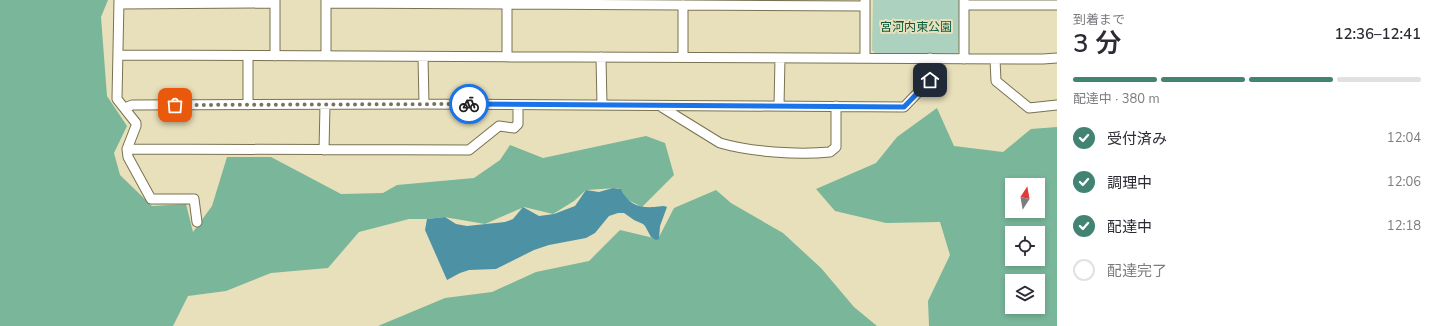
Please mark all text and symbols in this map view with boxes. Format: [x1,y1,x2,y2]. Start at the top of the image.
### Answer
text: 到着まで [1073,11,1125,29]
park label: 宮河内東公園 [880,19,952,35]
text: 12:36–12:41 [1334,24,1421,44]
text: 3 分 [1073,26,1121,61]
pin [913,63,947,97]
icon: home [919,69,941,91]
courier [449,84,489,124]
pin [158,88,192,122]
text: 配達中 · 380 m [1073,90,1160,108]
icon: bike [458,93,480,115]
icon: bag [164,94,186,116]
icon: check [1073,127,1095,149]
text: 受付済み [1107,129,1167,149]
text: 12:04 [1387,129,1421,147]
icon: check [1073,171,1095,193]
text: 調理中 [1107,173,1152,193]
text: 12:06 [1387,173,1421,191]
north arrow [1005,178,1045,218]
map controls [1005,178,1045,314]
icon: check [1073,215,1095,237]
text: 配達中 [1107,217,1152,237]
text: 12:18 [1387,217,1421,235]
button: locate [1005,226,1045,266]
text: 配達完了 [1107,261,1167,281]
button: layers [1005,274,1045,314]

